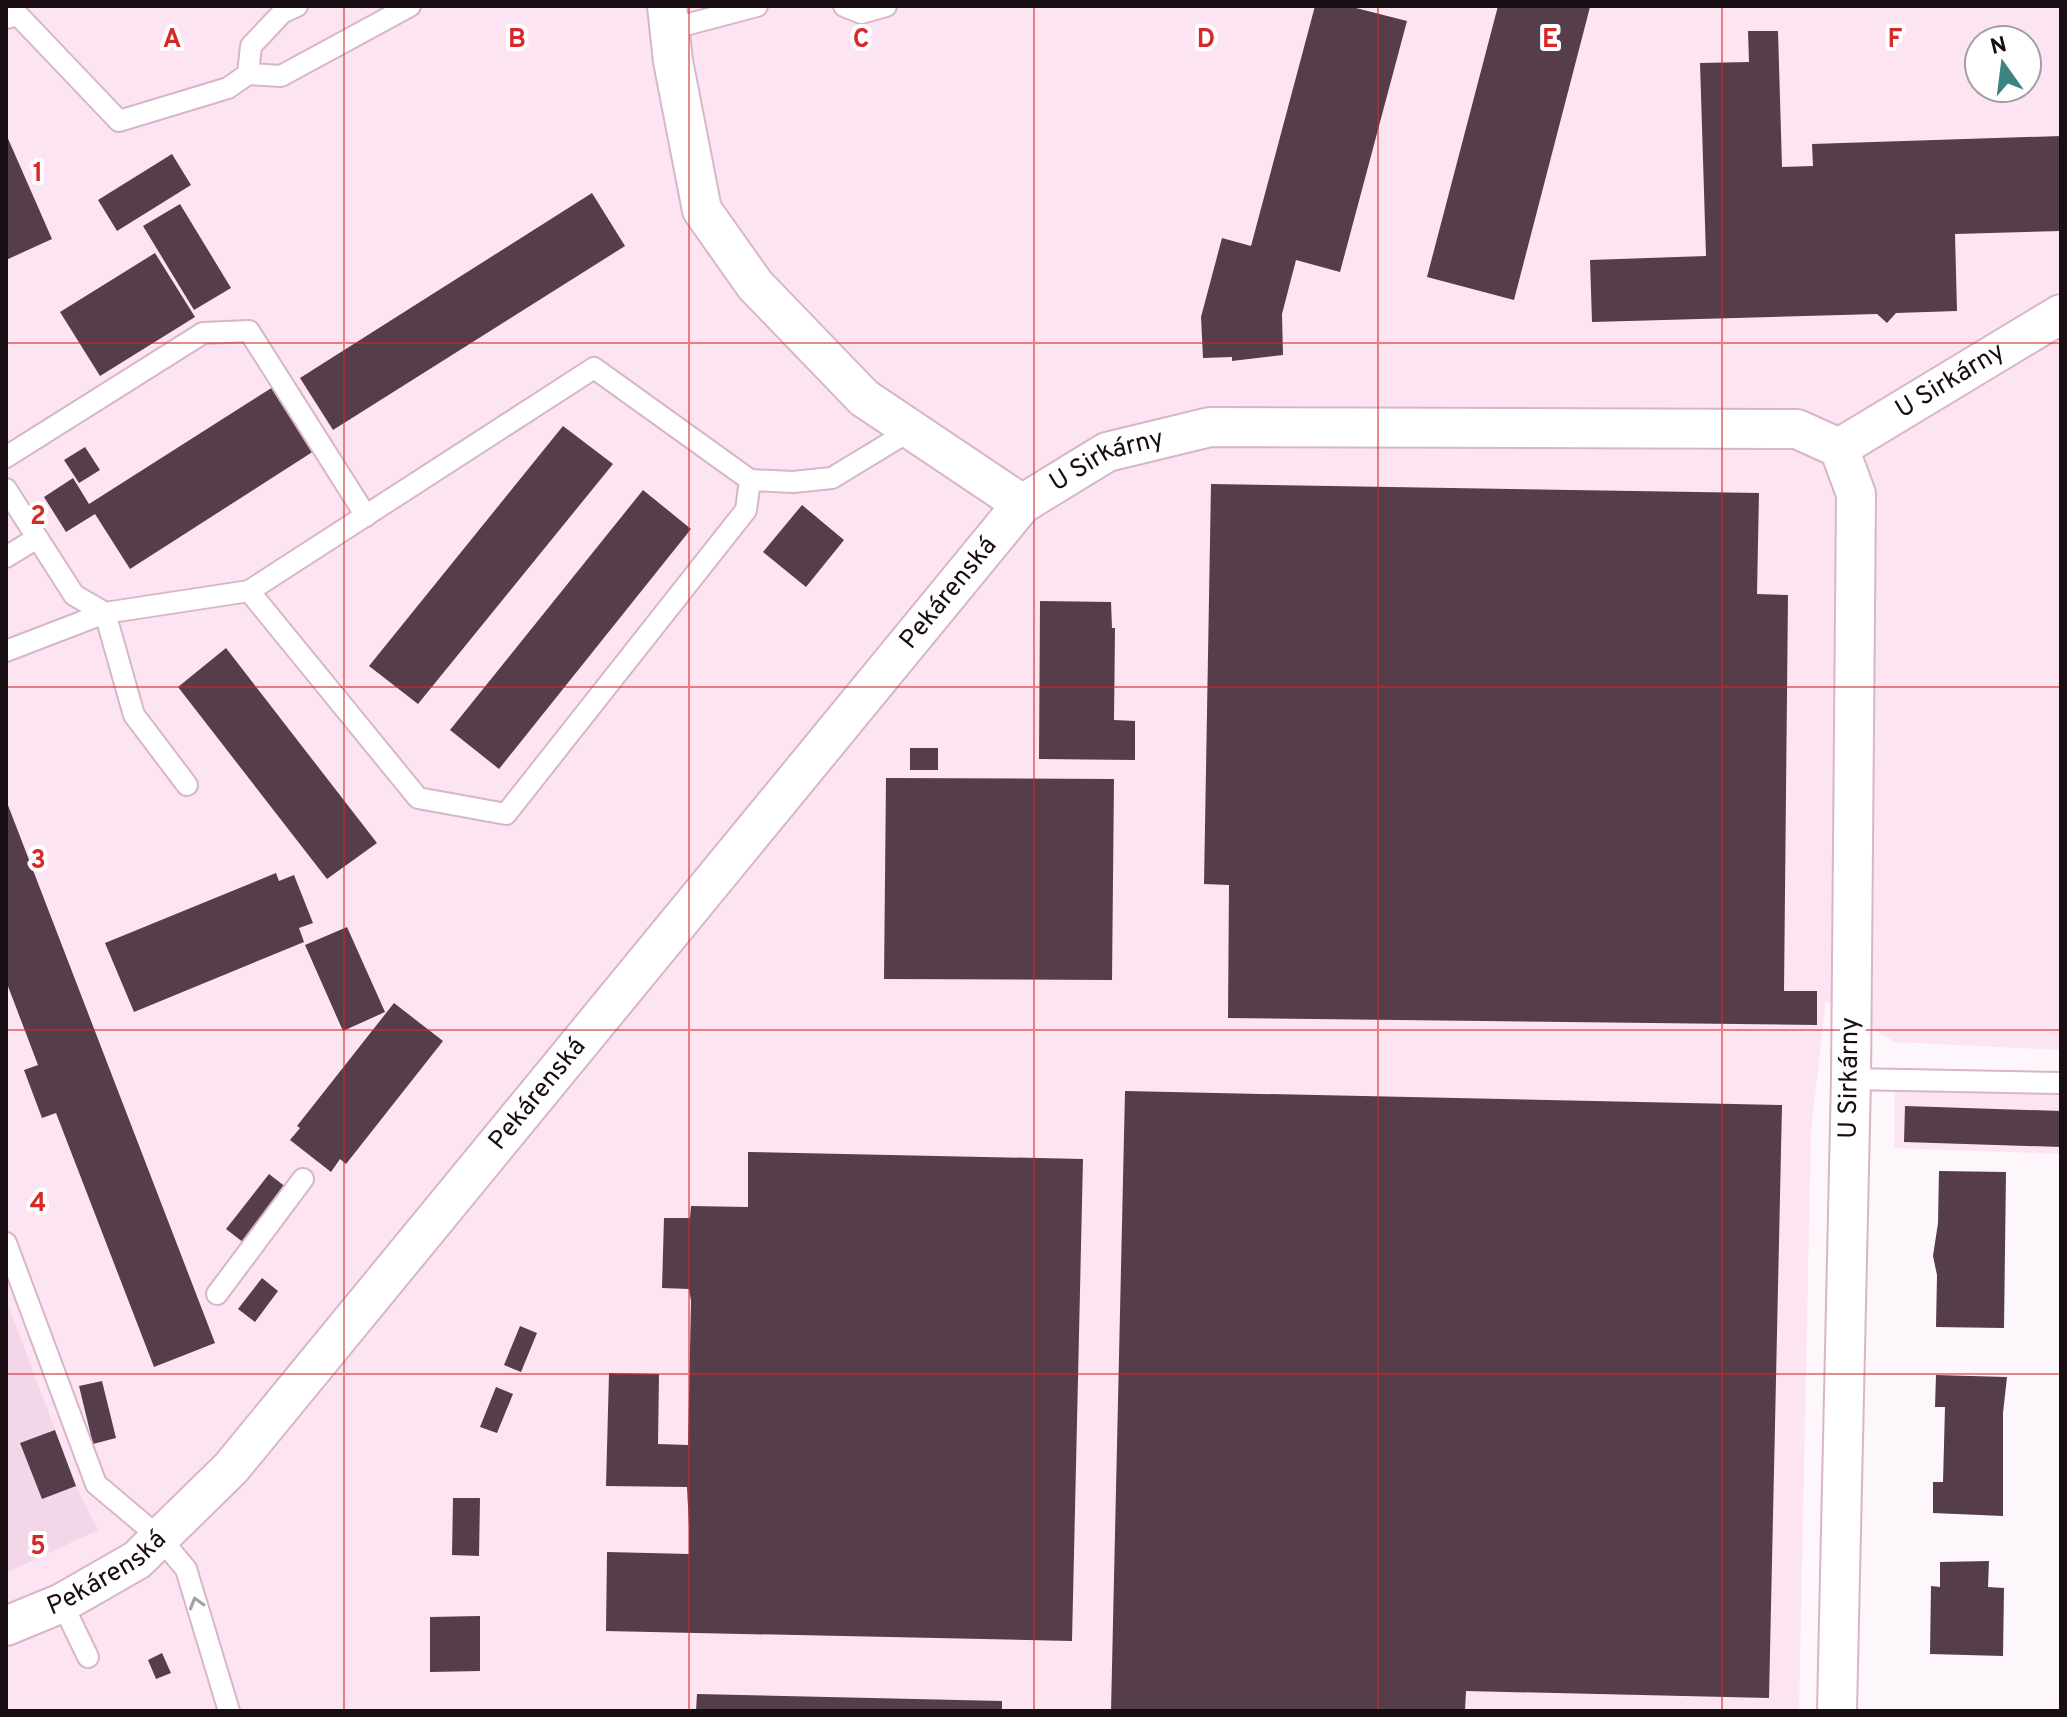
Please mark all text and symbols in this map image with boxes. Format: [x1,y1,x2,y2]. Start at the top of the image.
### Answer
text: A [163,24,181,57]
text: B [508,24,526,57]
text: C [853,24,869,57]
text: D [1197,24,1215,57]
text: E [1542,24,1558,57]
text: F [1888,24,1903,57]
north arrow [1963,24,2043,104]
text: N [1988,32,2010,62]
text: 1 [33,158,43,191]
street label: U Sirkárny [1890,335,2011,426]
street label: U Sirkárny [1044,422,1167,500]
text: 2 [30,501,46,534]
street label: Pekárenská [893,530,1005,656]
text: 3 [30,845,46,878]
street label: U Sirkárny [1832,1017,1868,1139]
street label: Pekárenská [482,1031,594,1157]
text: 4 [30,1188,46,1221]
street label: Pekárenská [42,1524,174,1624]
text: 5 [30,1531,46,1564]
one-way arrow [189,1597,205,1610]

